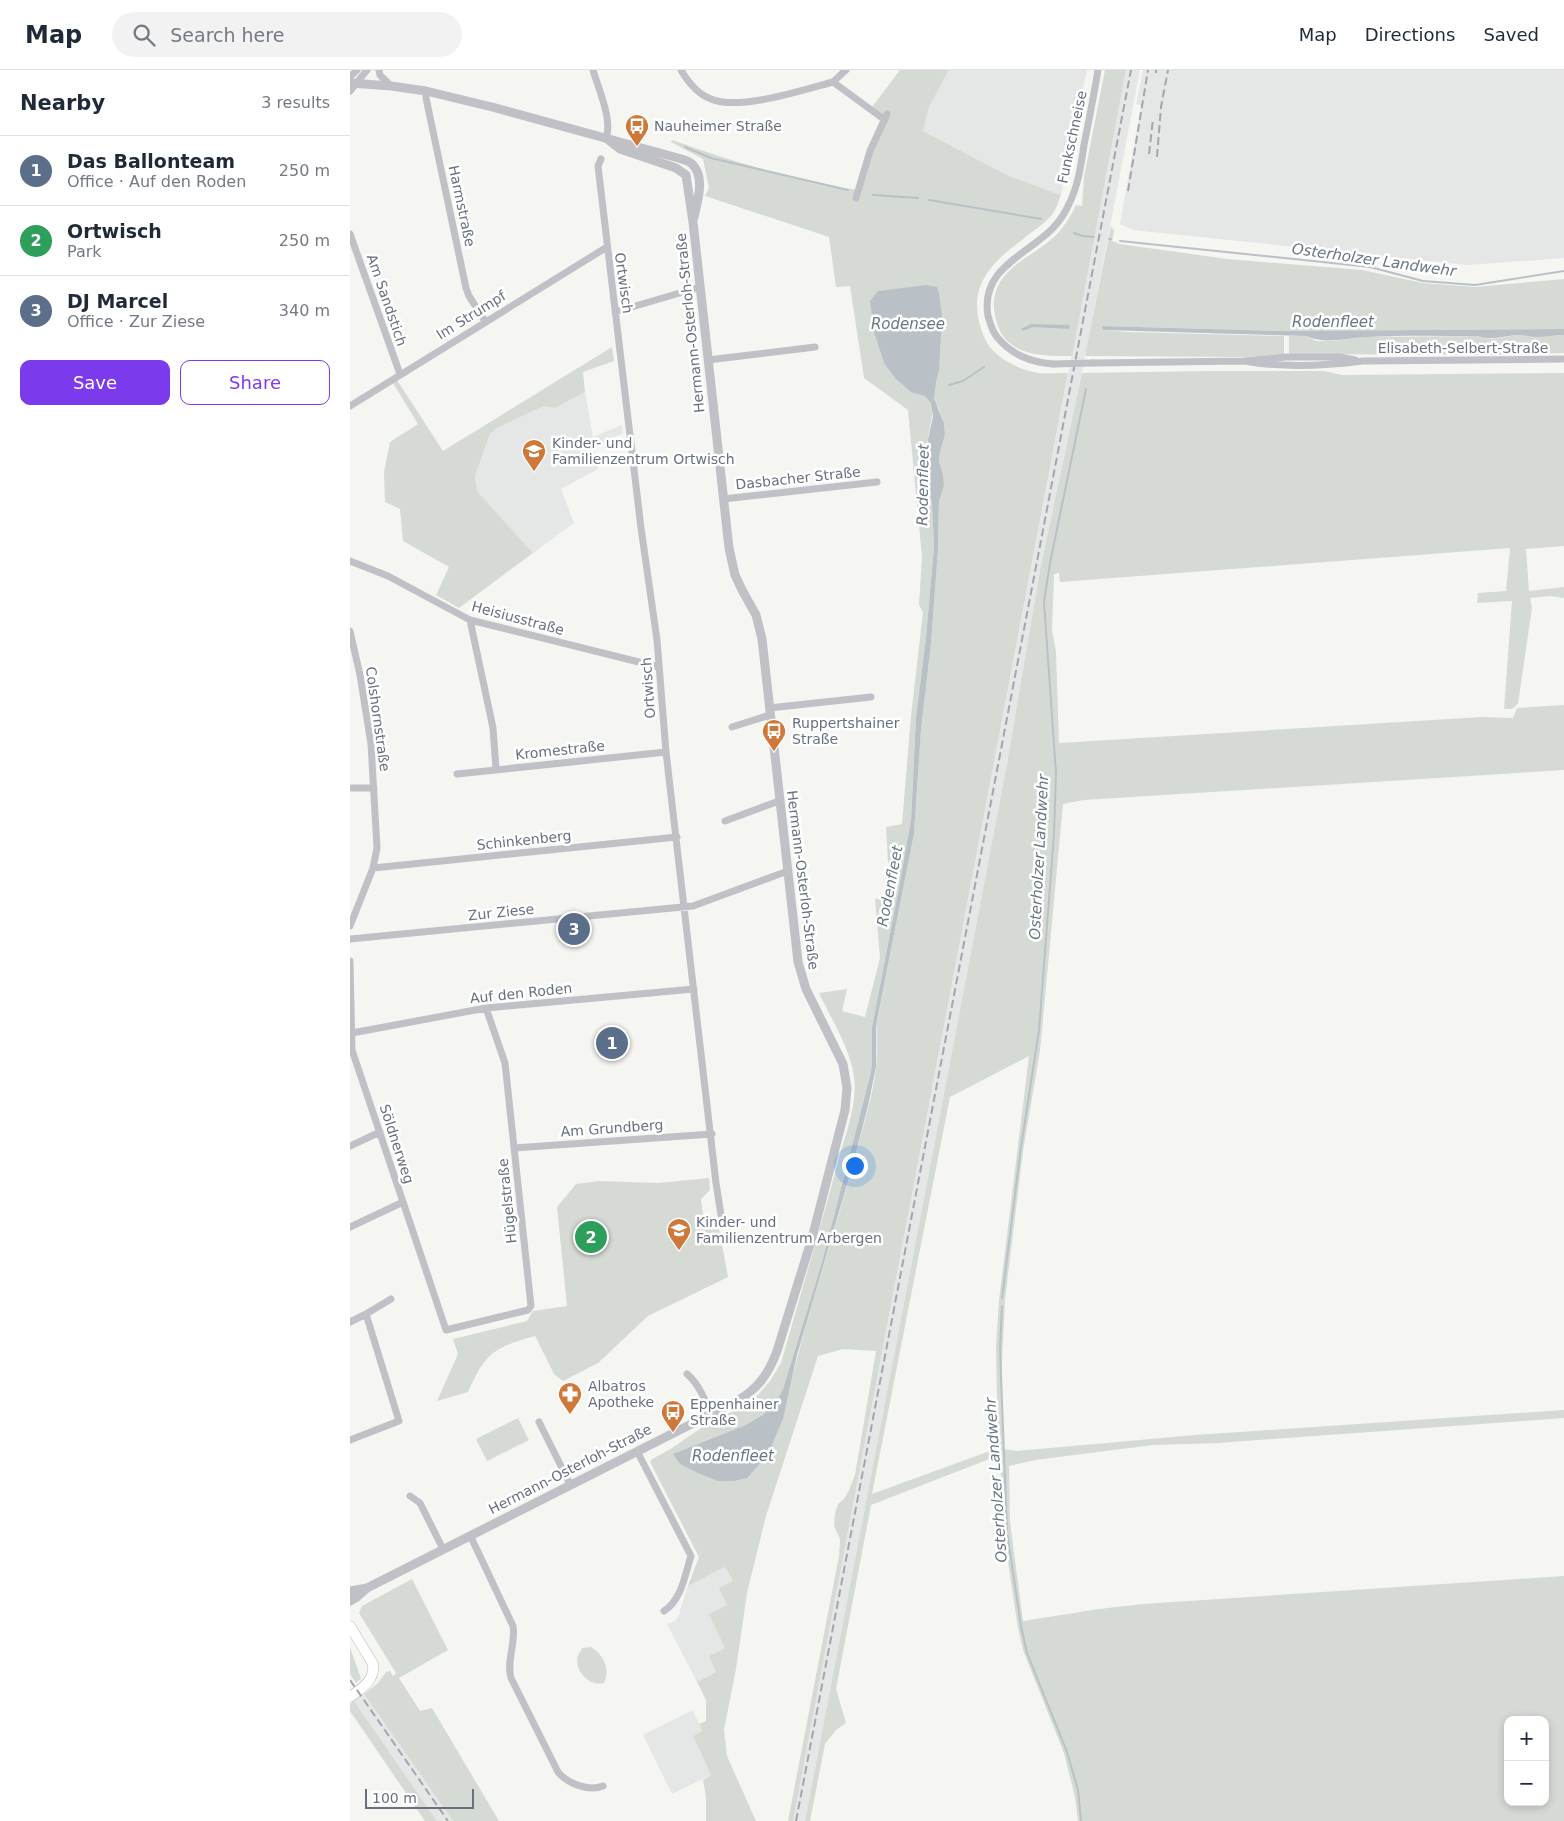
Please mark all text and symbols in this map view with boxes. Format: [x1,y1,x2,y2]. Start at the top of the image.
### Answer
search box [112,12,462,57]
text: Map [25,21,82,49]
icon: search [130,21,158,49]
text: Search here [170,24,284,46]
text: Map [1299,24,1337,45]
text: Directions [1365,24,1455,45]
text: Saved [1483,24,1539,45]
street label: Funkschneise [1054,89,1090,185]
text: Nearby [20,91,105,115]
text: 3 results [261,93,330,112]
bus stop icon: Nauheimer Straße [624,113,650,147]
place label: Nauheimer Straße [654,118,782,134]
text: Das Ballonteam [67,150,235,172]
text: 1 [30,161,42,180]
text: 250 m [279,161,330,180]
street label: Harmstraße [446,164,478,248]
text: Office · Auf den Roden [67,172,246,191]
text: Ortwisch [67,220,162,242]
text: 2 [30,231,42,250]
text: 250 m [279,231,330,250]
street label: Hermann-Osterloh-Straße [673,232,707,414]
water label: Osterholzer Landwehr [1291,240,1458,281]
text: Park [67,242,102,261]
street label: Ortwisch [612,251,636,315]
street label: Am Sandstich [364,252,410,348]
street label: Im Strumpf [433,287,510,343]
text: DJ Marcel [67,290,168,312]
text: 3 [30,301,42,320]
text: 340 m [279,301,330,320]
text: Office · Zur Ziese [67,312,205,331]
water label: Rodenfleet [1292,313,1375,331]
water label: Rodensee [871,315,945,333]
street label: Elisabeth-Selbert-Straße [1378,340,1548,356]
button: Save [20,360,170,405]
button: Share [180,360,330,405]
place label: Kinder- und Familienzentrum Ortwisch [552,435,735,467]
school or university icon: Kinder- und Familienzentrum Ortwisch [521,438,547,472]
water label: Rodenfleet [913,443,933,526]
street label: Dasbacher Straße [735,463,861,493]
street label: Heisiusstraße [470,598,566,638]
street label: Ortwisch [638,657,658,719]
street label: Colshornstraße [363,665,393,773]
place label: Ruppertshainer Straße [792,715,900,747]
bus stop icon: Ruppertshainer Straße [761,718,787,752]
street label: Kromestraße [514,737,606,763]
water label: Osterholzer Landwehr [1026,773,1052,940]
street label: Hermann-Osterloh-Straße [784,789,822,971]
street label: Schinkenberg [476,827,572,853]
water label: Rodenfleet [873,843,907,928]
street label: Zur Ziese [467,901,535,923]
pin: 3 [558,910,590,948]
street label: Auf den Roden [469,980,573,1006]
pin: 1 [596,1024,628,1062]
street label: Söldnerweg [377,1102,417,1186]
street label: Am Grundberg [560,1116,664,1140]
your location [842,1153,868,1179]
street label: Hügelstraße [495,1158,519,1244]
place label: Kinder- und Familienzentrum Arbergen [696,1214,882,1246]
school or university icon: Kinder- und Familienzentrum Arbergen [666,1217,692,1251]
pin: 2 [575,1218,607,1256]
place label: Albatros Apotheke [588,1378,654,1410]
pharmacy icon: Albatros Apotheke [557,1381,583,1415]
place label: Eppenhainer Straße [690,1396,779,1428]
water label: Osterholzer Landwehr [981,1396,1011,1563]
bus stop icon: Eppenhainer Straße [660,1399,686,1433]
street label: Hermann-Osterloh-Straße [486,1421,654,1517]
water label: Rodenfleet [692,1447,775,1465]
map controls [1504,1716,1549,1806]
button: + [1504,1716,1549,1761]
button: − [1504,1761,1549,1806]
scale bar [365,1786,474,1809]
text: 100 m [372,1790,417,1806]

